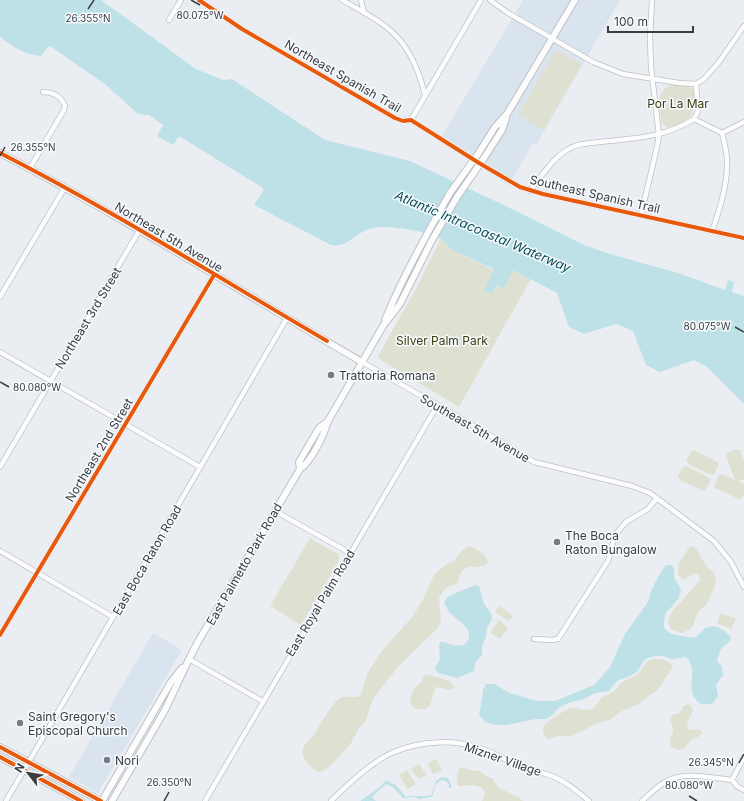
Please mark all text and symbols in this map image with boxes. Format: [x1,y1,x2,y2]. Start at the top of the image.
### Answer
scale bar [608,8,693,34]
text: 80.075°W [176,9,224,21]
text: 26.355°N [66,12,111,24]
text: 100 m [614,14,648,29]
street label: Northeast Spanish Trail [282,36,404,116]
park label: Por La Mar [647,96,709,111]
text: 26.355°N [11,141,56,153]
street label: Southeast Spanish Trail [528,172,662,216]
water label: Atlantic Intracoastal Waterway [392,186,574,276]
street label: Northeast 5th Avenue [112,199,226,275]
street label: Northeast 3rd Street [52,264,124,371]
text: 80.075°W [683,320,731,332]
park label: Silver Palm Park [396,333,488,348]
place label: Trattoria Romana [339,368,436,383]
marker: Trattoria Romana [326,370,336,380]
text: 80.080°W [13,381,61,393]
street label: Southeast 5th Avenue [417,390,533,466]
street label: Northeast 2nd Street [62,395,136,505]
street label: East Palmetto Park Road [203,500,285,628]
street label: East Boca Raton Road [109,502,185,618]
place label: The Boca Raton Bungalow [565,528,657,557]
marker: The Boca Raton Bungalow [552,537,562,547]
street label: East Royal Palm Road [282,547,358,659]
place label: Saint Gregory's Episcopal Church [28,709,128,738]
marker: Saint Gregory's Episcopal Church [15,718,25,728]
street label: Mizner Village [463,739,543,779]
north arrow [8,753,48,793]
place label: Nori [115,753,139,768]
marker: Nori [102,755,112,765]
text: 26.345°N [688,756,734,768]
text: N [11,761,28,775]
text: 26.350°N [146,776,192,788]
text: 80.080°W [665,779,713,791]

